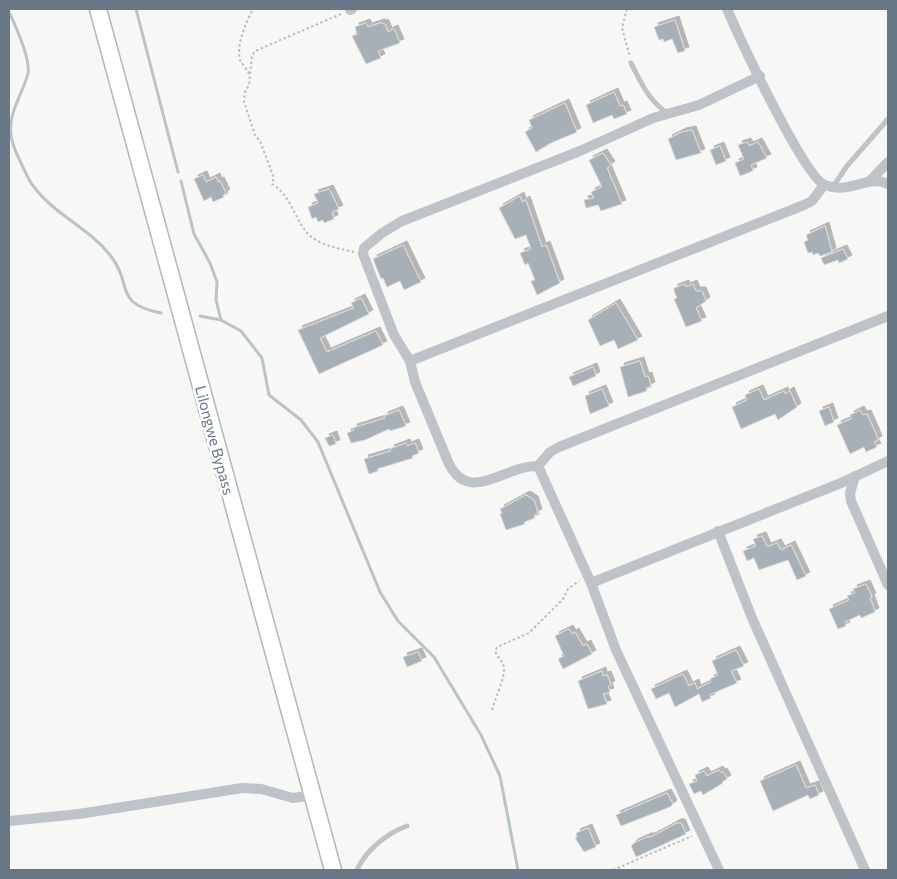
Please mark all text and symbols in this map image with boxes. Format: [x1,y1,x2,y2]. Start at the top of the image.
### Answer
street label: Lilongwe Bypass [192,383,238,497]

